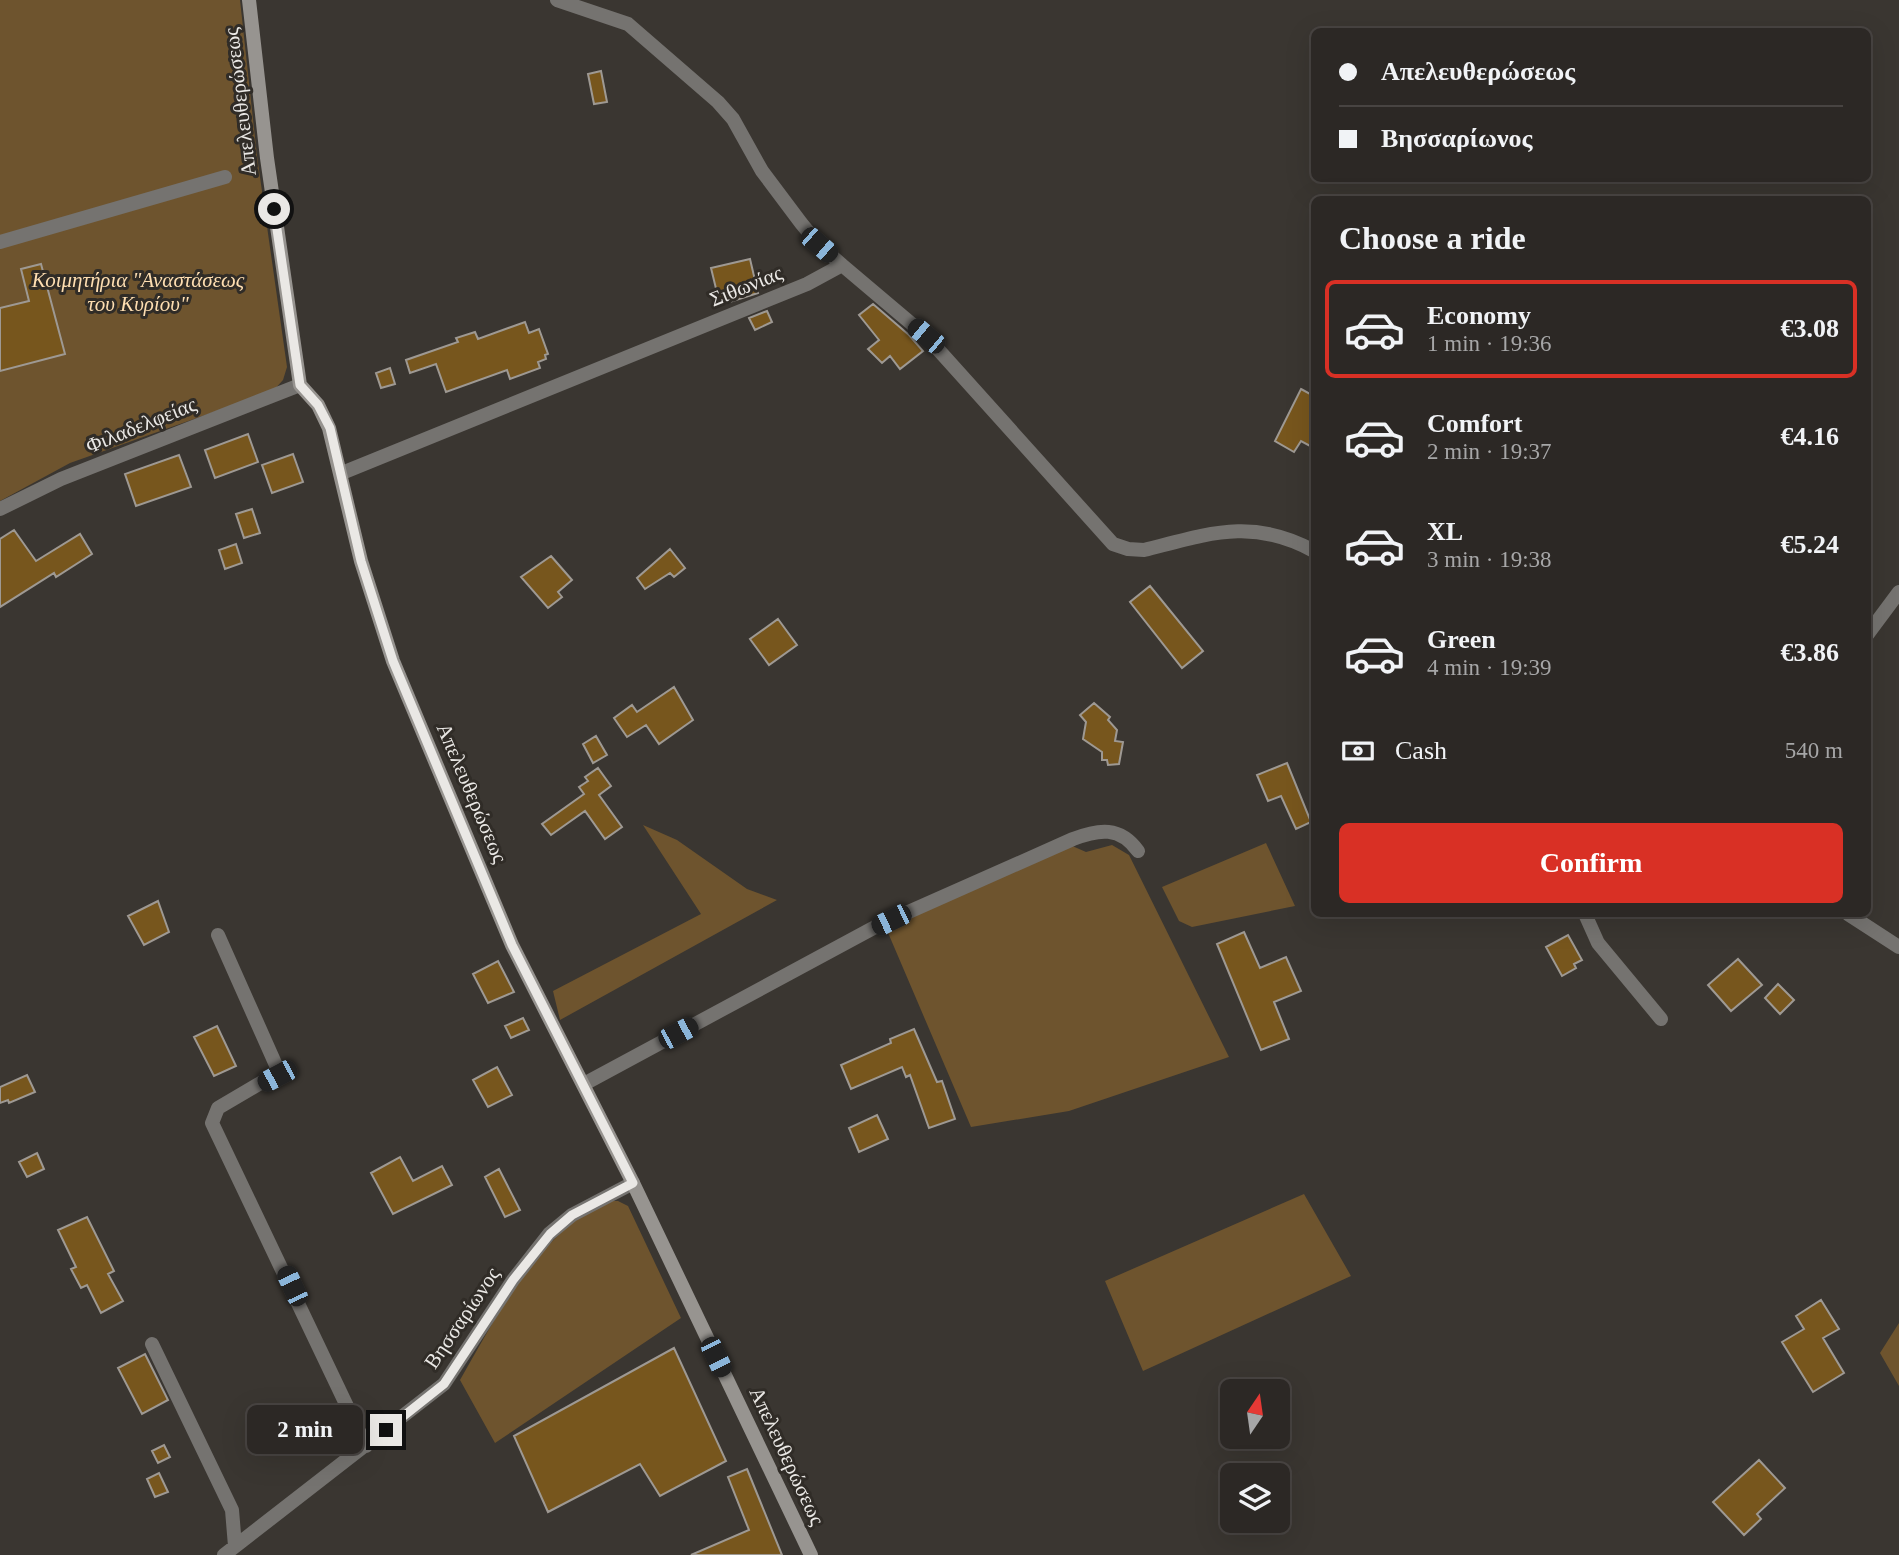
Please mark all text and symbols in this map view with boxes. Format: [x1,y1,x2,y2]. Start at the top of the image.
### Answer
street label: Απελευθερώσεως [219,26,261,178]
text: Απελευθερώσεως [1381,57,1575,86]
text: Βησσαρίωνος [1381,124,1532,153]
route start [258,193,290,225]
text: Choose a ride [1339,220,1526,256]
car [797,223,842,267]
street label: Σιθωνίας [706,260,786,311]
park label: Κοιμητήρια "Αναστάσεως του Κυρίου" [31,268,245,316]
icon: car [1343,298,1406,361]
text: Economy [1427,301,1531,330]
car [904,314,949,358]
text: €3.08 [1781,314,1839,343]
text: 1 min · 19:36 [1427,331,1552,356]
street label: Φιλαδελφείας [82,392,200,458]
icon: car [1343,406,1406,469]
text: Comfort [1427,409,1522,438]
text: €4.16 [1781,422,1839,451]
text: 2 min · 19:37 [1427,439,1552,464]
icon: car [1343,514,1406,577]
text: XL [1427,517,1463,546]
text: €5.24 [1781,530,1839,559]
text: 3 min · 19:38 [1427,547,1552,572]
icon: car [1343,622,1406,685]
text: Green [1427,625,1496,654]
text: €3.86 [1781,638,1839,667]
text: 4 min · 19:39 [1427,655,1552,680]
street label: Απελευθερώσεως [432,720,513,867]
icon: cash [1339,732,1377,770]
text: Cash [1395,736,1447,765]
text: 540 m [1785,738,1843,763]
button: Confirm [1339,823,1843,903]
car [868,901,915,939]
car [655,1014,702,1052]
car [254,1057,301,1095]
street label: Βησσαρίωνος [419,1262,505,1373]
car [274,1263,311,1309]
car [698,1334,735,1380]
north arrow [1220,1379,1290,1449]
map controls [1220,1379,1290,1533]
street label: Απελευθερώσεως [745,1383,830,1529]
callout: 2 min [246,1406,362,1454]
route end [370,1414,402,1446]
text: 2 min [277,1417,333,1442]
button: layers [1220,1463,1290,1533]

